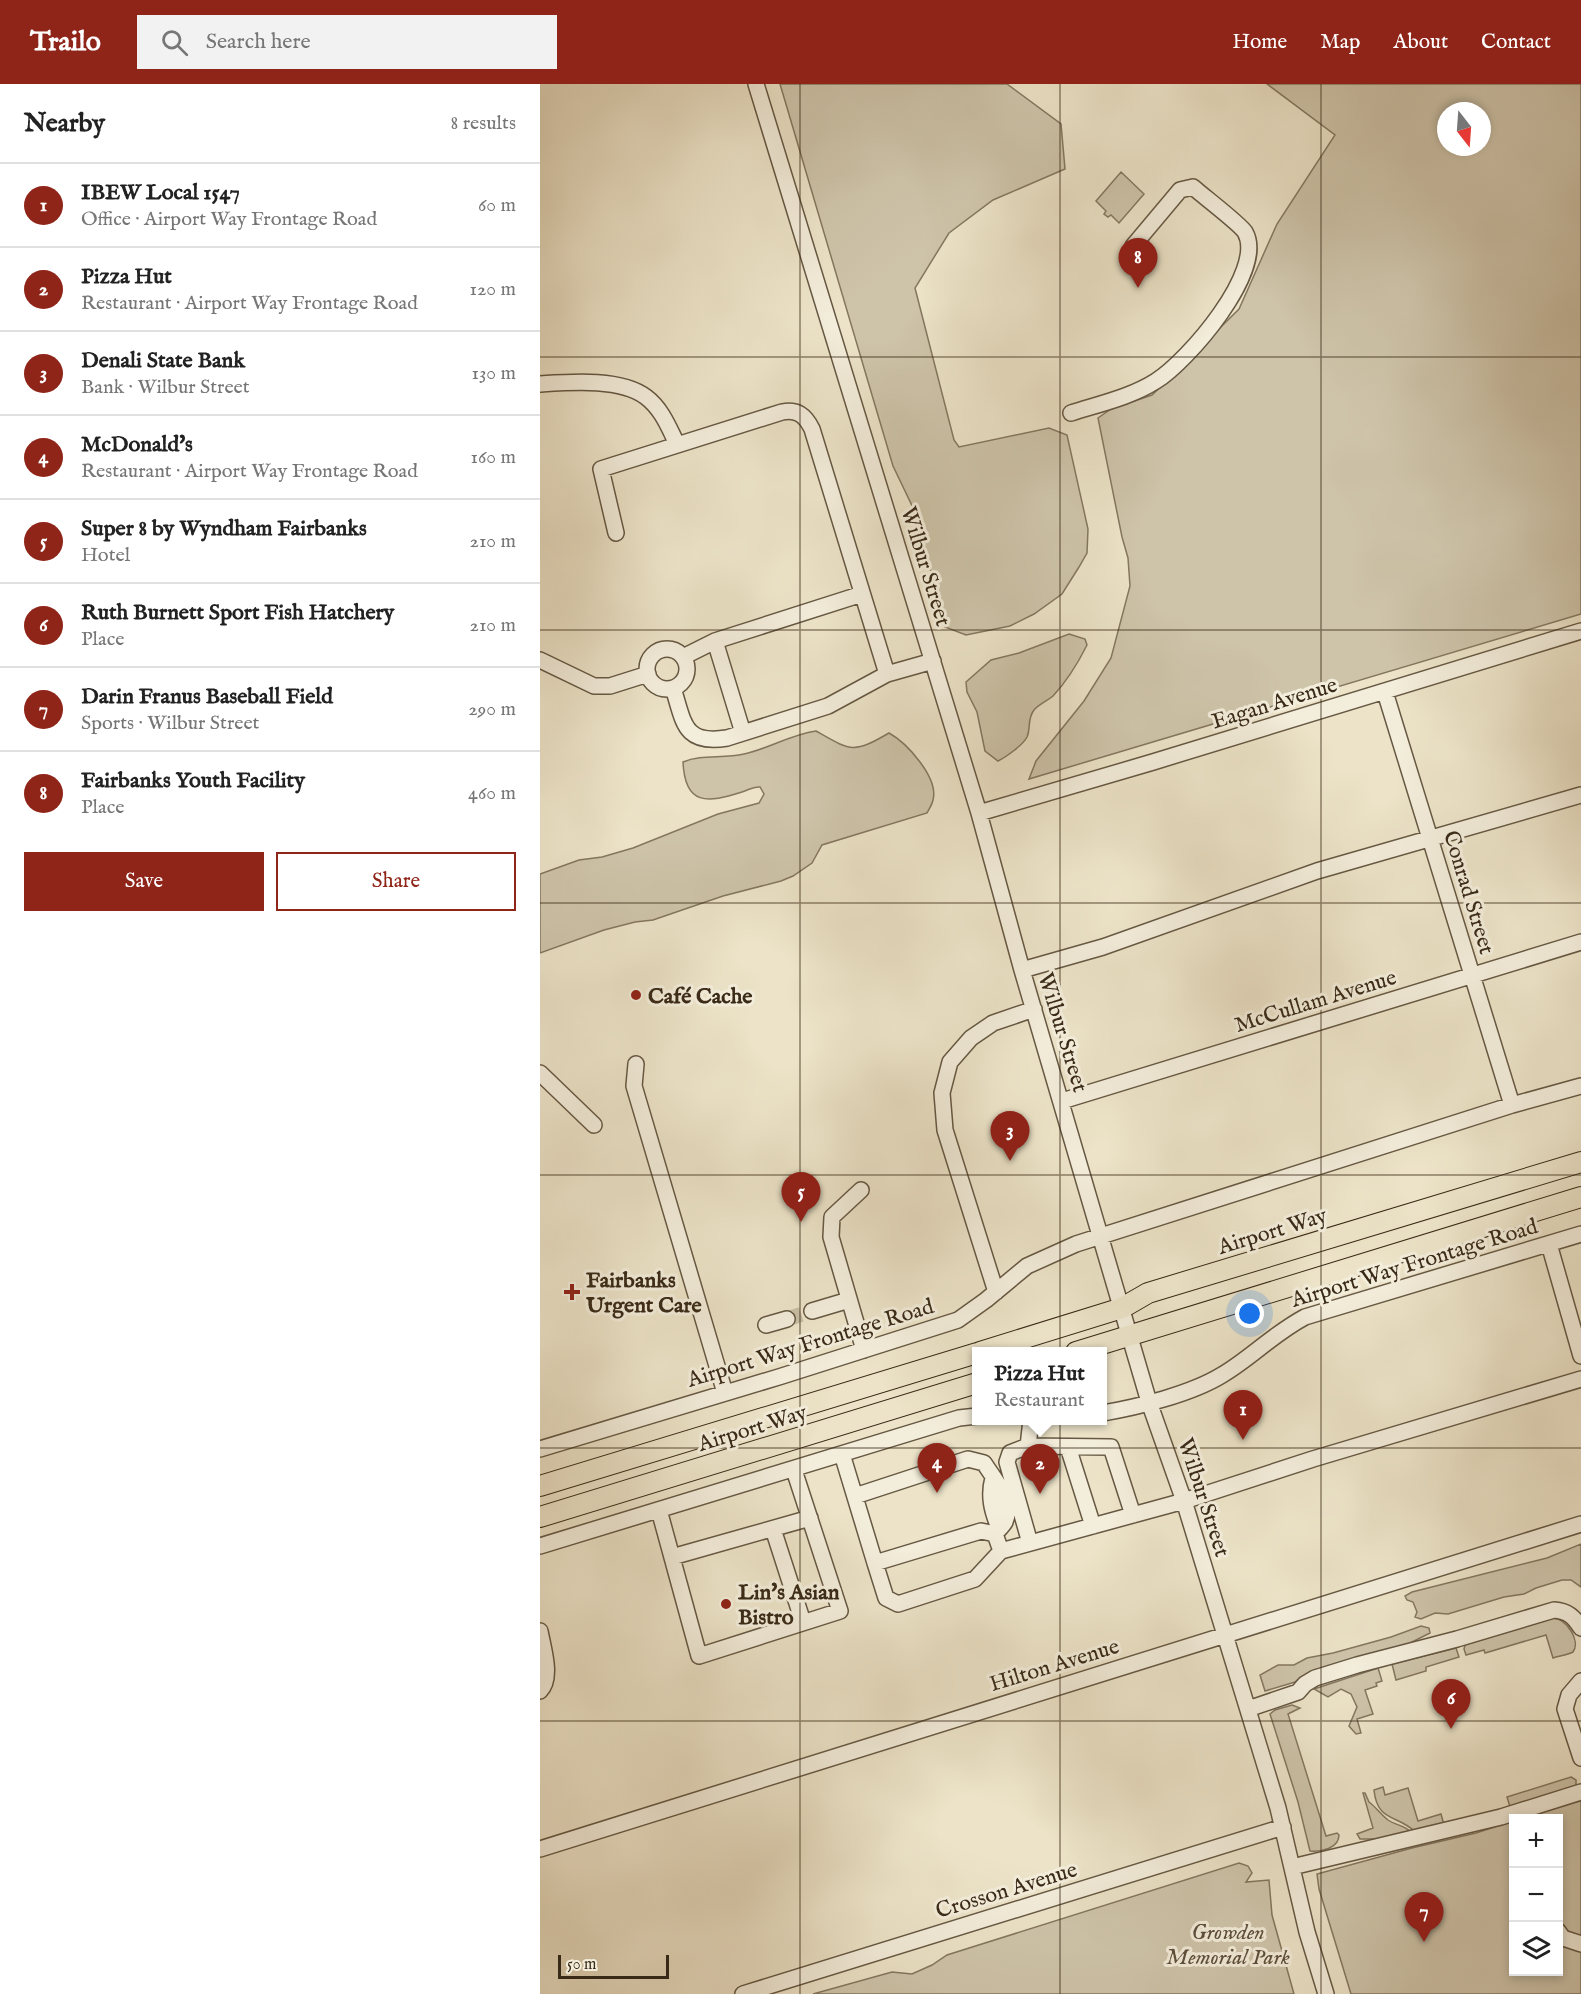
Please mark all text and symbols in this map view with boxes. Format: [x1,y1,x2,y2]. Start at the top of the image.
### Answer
search box [137,15,557,69]
text: Trailo [30,25,101,60]
icon: search [158,26,191,59]
text: Search here [206,28,311,56]
text: Home [1232,29,1287,56]
text: Map [1320,29,1360,56]
text: About [1393,29,1448,56]
text: Contact [1481,29,1551,56]
north arrow [1437,102,1491,156]
text: Nearby [24,107,105,140]
text: 8 results [450,111,516,136]
text: IBEW Local 1547 [81,179,240,207]
text: 1 [40,193,47,218]
text: 60 m [478,193,516,218]
text: Office · Airport Way Frontage Road [81,207,377,232]
pin: 8 [1118,238,1158,288]
text: Pizza Hut [81,263,172,291]
text: 2 [39,277,48,302]
text: 120 m [470,277,516,302]
text: Restaurant · Airport Way Frontage Road [81,291,418,316]
text: Denali State Bank [81,347,245,375]
text: 3 [40,361,47,386]
text: 130 m [471,361,516,386]
text: Bank · Wilbur Street [81,375,250,400]
text: McDonald's [81,431,193,459]
text: 4 [39,445,48,470]
text: 160 m [470,445,516,470]
text: Restaurant · Airport Way Frontage Road [81,459,418,484]
street label: Wilbur Street [894,503,957,630]
text: Super 8 by Wyndham Fairbanks [81,515,367,543]
text: 5 [40,529,47,554]
text: 210 m [470,529,516,554]
text: Hotel [81,543,130,568]
text: Ruth Burnett Sport Fish Hatchery [81,599,394,627]
text: 6 [39,613,48,638]
text: 210 m [470,613,516,638]
text: Place [81,627,124,652]
street label: Eagan Avenue [1208,672,1341,736]
text: Darin Franus Baseball Field [81,683,333,711]
text: 7 [39,697,48,722]
text: 290 m [468,697,516,722]
text: Sports · Wilbur Street [81,711,259,736]
text: Fairbanks Youth Facility [81,767,305,795]
text: 8 [40,781,47,806]
text: 460 m [468,781,516,806]
text: Place [81,795,124,820]
street label: Conrad Street [1436,827,1500,958]
button: Save [24,852,264,911]
button: Share [276,852,516,911]
street label: McCullam Avenue [1231,964,1400,1040]
street label: Wilbur Street [1031,969,1094,1096]
place label: Café Cache [648,983,752,1011]
marker: Café Cache [629,988,643,1002]
pin: 3 [990,1112,1030,1161]
pin: 5 [782,1172,820,1222]
street label: Airport Way [1214,1202,1331,1262]
street label: Airport Way Frontage Road [1287,1213,1541,1315]
place label: Fairbanks Urgent Care [585,1267,702,1320]
marker: Fairbanks Urgent Care [563,1283,581,1301]
street label: Airport Way Frontage Road [683,1293,937,1395]
your location [1235,1299,1264,1328]
popup [972,1347,1107,1425]
text: Pizza Hut [994,1360,1085,1388]
text: Restaurant [994,1388,1085,1413]
pin: 1 [1224,1390,1262,1440]
street label: Airport Way [694,1399,811,1459]
street label: Wilbur Street [1171,1435,1236,1561]
pin: 4 [918,1444,956,1493]
pin: 2 [1020,1444,1060,1494]
place label: Lin's Asian Bistro [738,1579,840,1632]
marker: Lin's Asian Bistro [719,1597,733,1611]
street label: Hilton Avenue [987,1633,1123,1699]
pin: 6 [1432,1680,1470,1729]
map controls [1509,1814,1563,1976]
button: + [1509,1814,1563,1868]
street label: Crosson Avenue [932,1856,1081,1926]
button: − [1509,1868,1563,1922]
pin: 7 [1404,1892,1444,1942]
park label: Growden Memorial Park [1166,1919,1290,1972]
button: layers [1509,1922,1563,1976]
scale bar [558,1952,669,1980]
text: 50 m [567,1955,596,1975]

